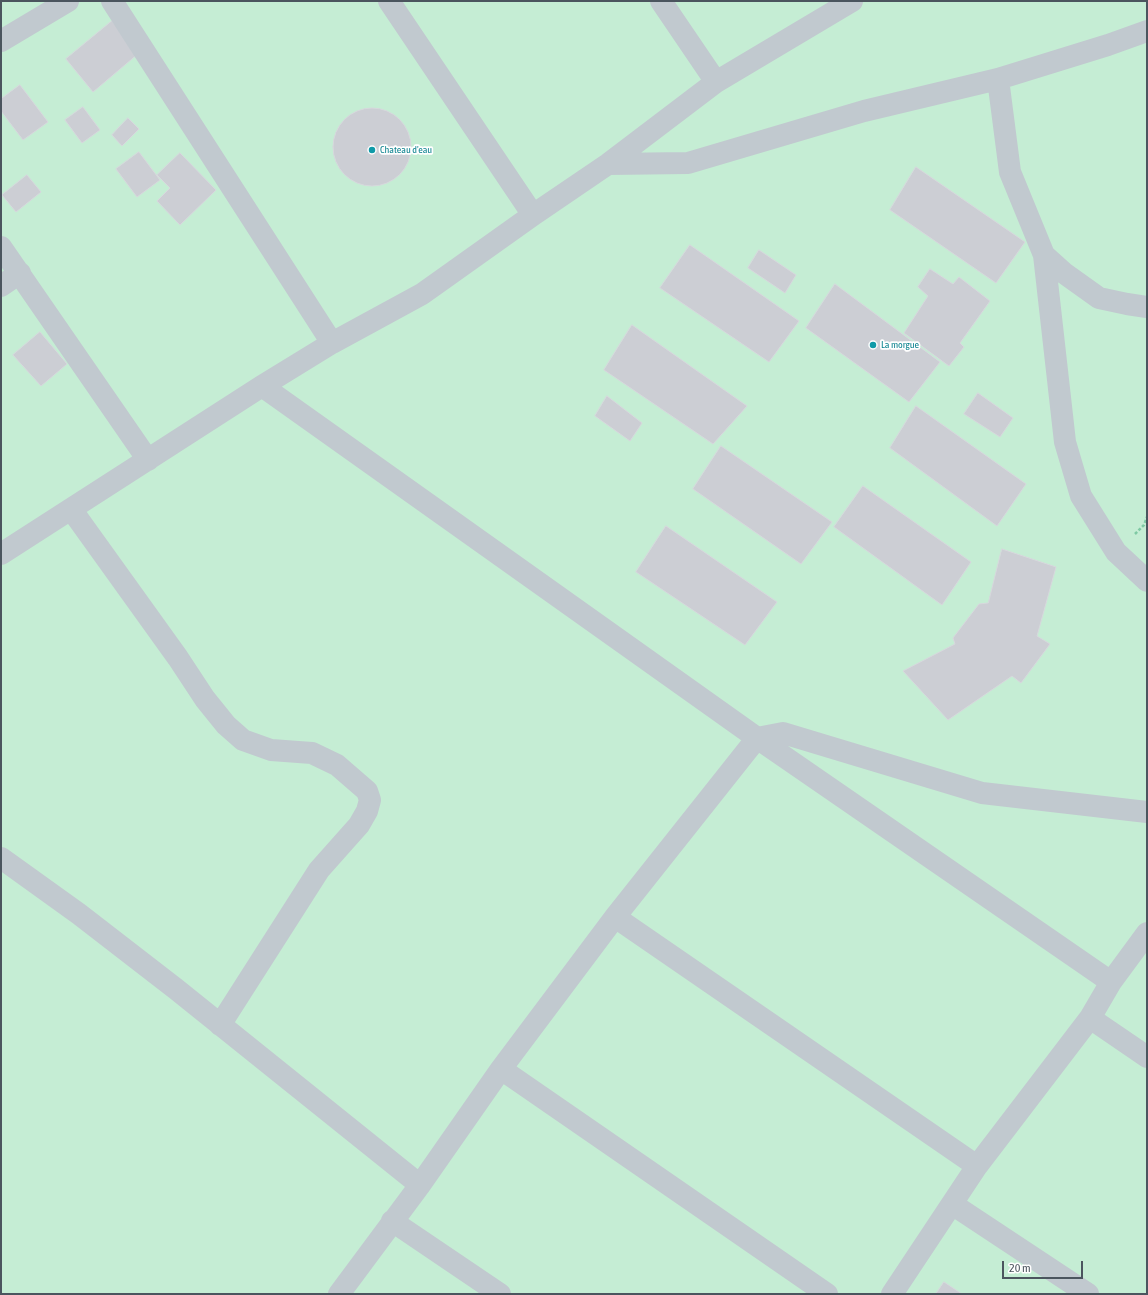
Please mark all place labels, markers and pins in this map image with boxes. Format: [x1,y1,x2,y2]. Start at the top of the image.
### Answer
place label: Chateau d'eau [380,144,432,156]
marker: Chateau d'eau [367,145,377,155]
place label: La morgue [881,339,919,351]
marker: La morgue [868,340,878,350]

